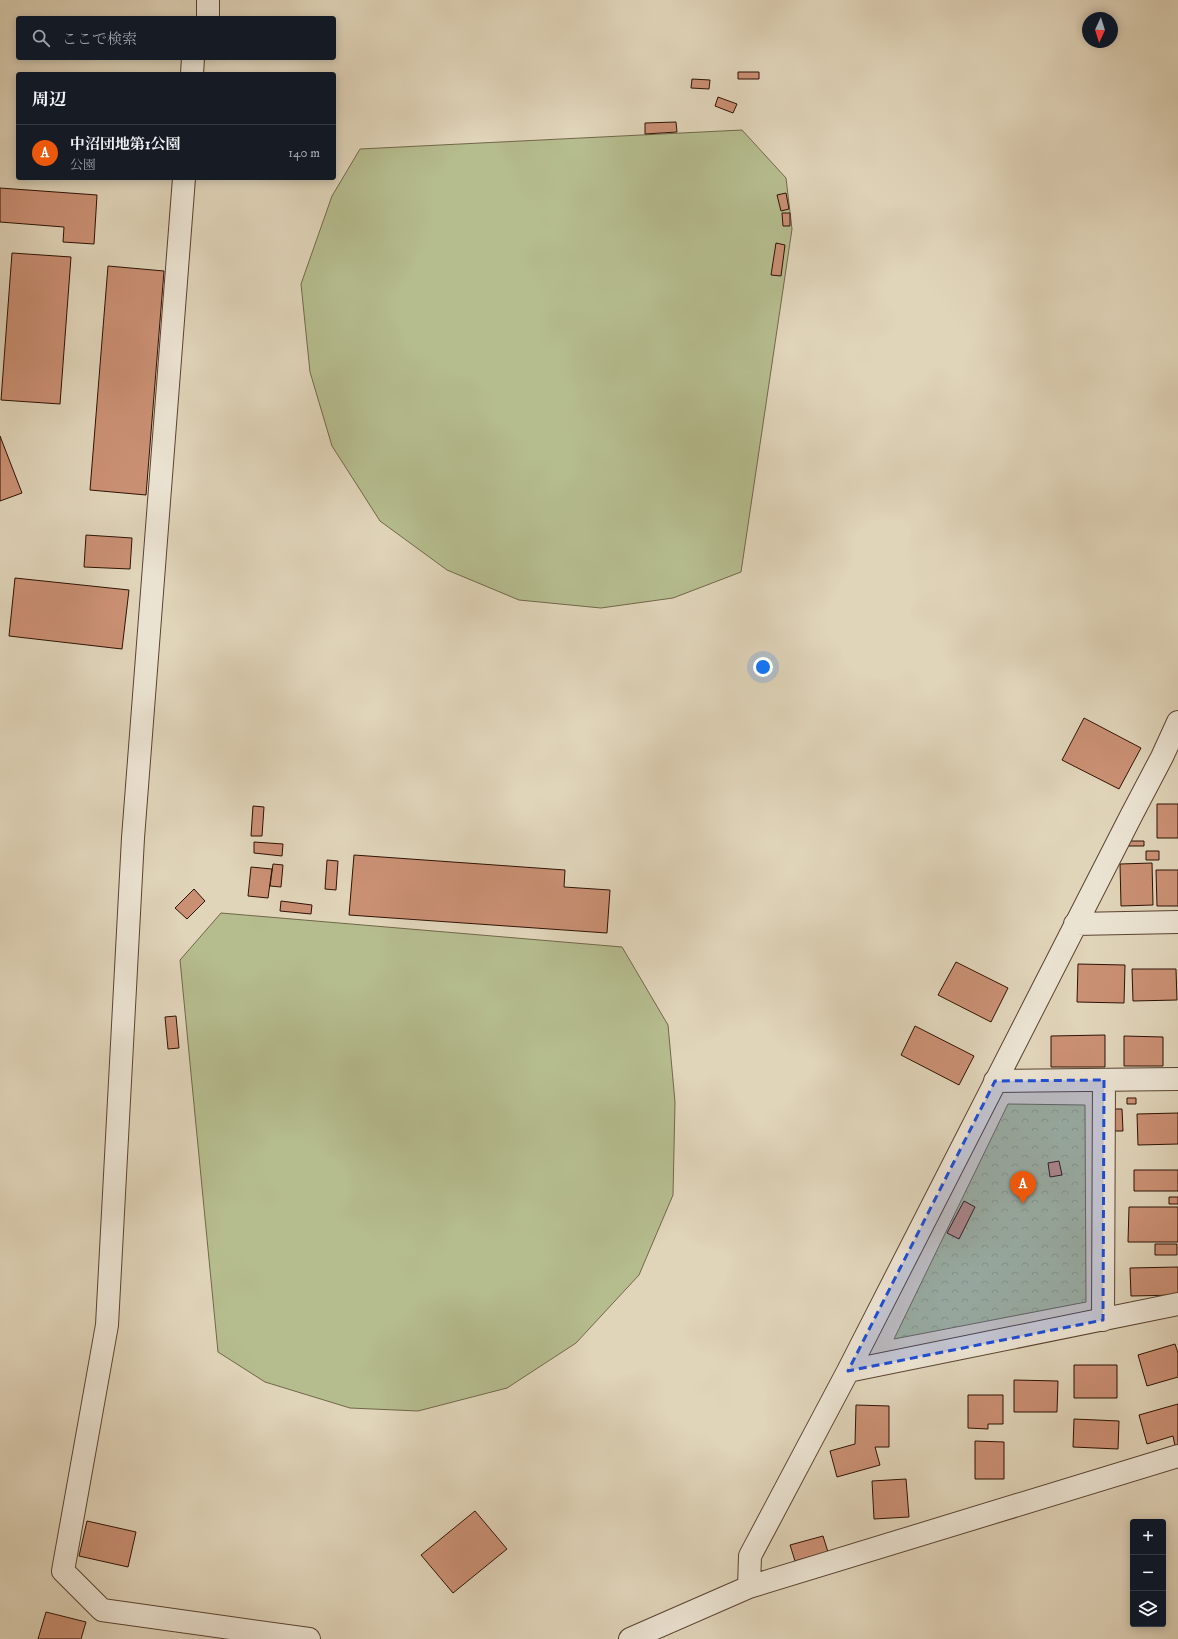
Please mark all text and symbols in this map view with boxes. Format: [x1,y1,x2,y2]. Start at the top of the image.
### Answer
north arrow [1082,12,1118,48]
search box [16,16,336,60]
icon: search [30,27,52,49]
text: ここで検索 [62,30,137,49]
text: 周辺 [32,89,66,111]
text: 中沼団地第1公園 [70,135,181,154]
text: A [41,145,49,161]
text: 140 m [288,145,320,161]
text: 公園 [70,157,96,173]
your location [753,657,773,677]
pin: A [1010,1171,1036,1204]
map controls [1130,1519,1166,1627]
button: + [1130,1519,1166,1555]
button: − [1130,1555,1166,1591]
button: layers [1130,1591,1166,1627]

